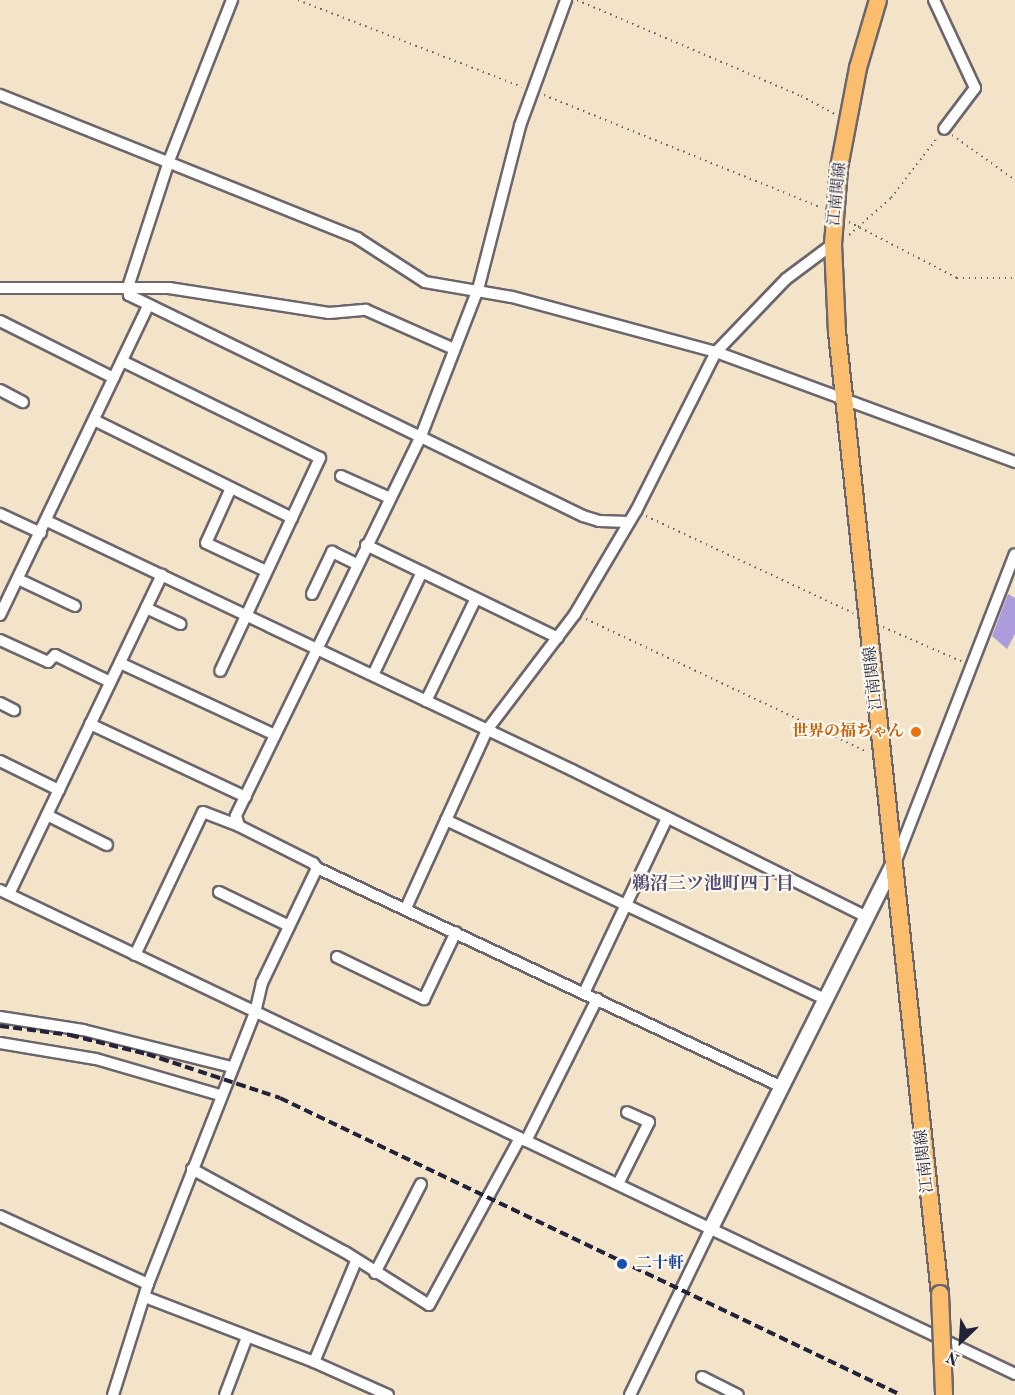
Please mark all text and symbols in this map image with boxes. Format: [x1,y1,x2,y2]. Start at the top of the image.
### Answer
street label: 江南関線 [825,161,851,227]
street label: 江南関線 [861,645,887,711]
place label: 世界の福ちゃん [792,722,904,742]
marker: 世界の福ちゃん [909,725,923,739]
district label: 鵜沼三ツ池町四丁目 [632,873,794,895]
street label: 江南関線 [912,1128,938,1194]
place label: 二十軒 [636,1254,684,1274]
marker: 二十軒 [613,1255,631,1273]
north arrow [931,1311,991,1371]
text: N [944,1347,962,1367]

